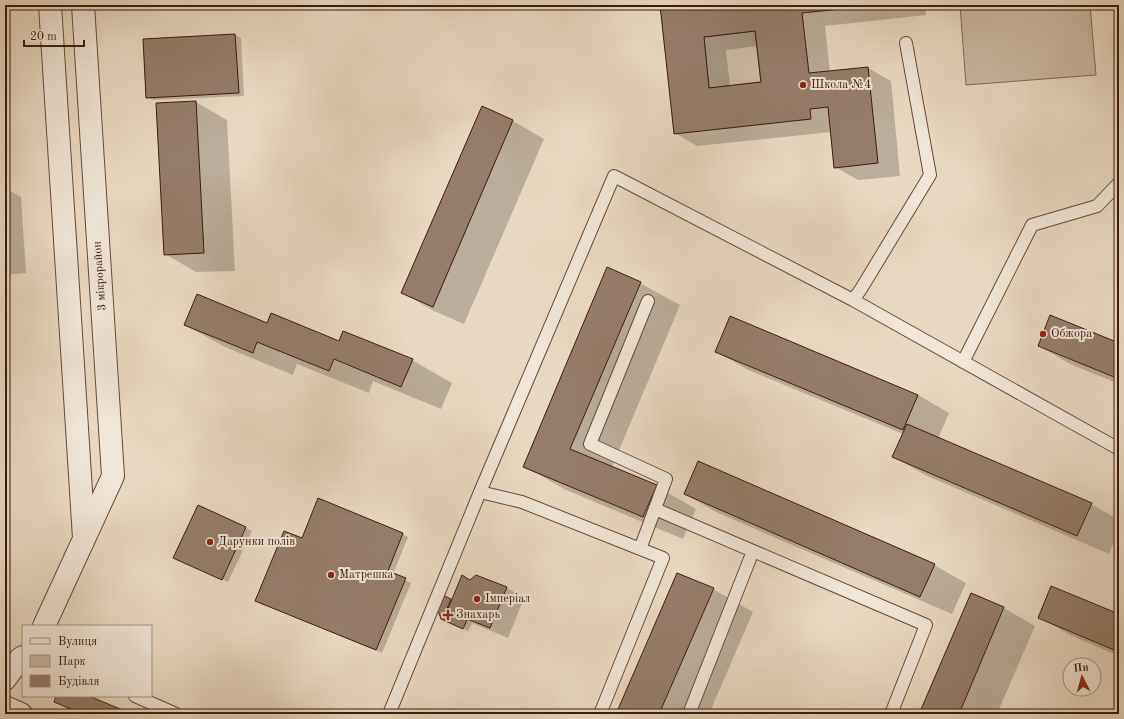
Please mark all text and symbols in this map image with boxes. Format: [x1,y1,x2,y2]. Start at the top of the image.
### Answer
scale bar [24,22,84,48]
text: 20 m [30,31,57,43]
place label: Школа №4 [811,79,871,91]
marker: Школа №4 [798,80,808,90]
street label: 3 мікрорайон [91,240,108,311]
place label: Обжора [1051,328,1092,340]
marker: Обжора [1038,329,1048,339]
place label: Дарунки полів [218,535,295,548]
marker: Дарунки полів [205,537,215,547]
place label: Матрешка [339,569,394,581]
marker: Матрешка [326,570,336,580]
place label: Імперіал [485,592,530,605]
marker: Імперіал [472,594,482,604]
place label: Знахарь [456,609,500,621]
marker: Знахарь [443,610,453,620]
legend [22,625,152,697]
text: Вулиця [58,636,97,648]
text: Парк [58,656,86,668]
north arrow [1062,657,1102,697]
text: Пн [1073,662,1089,675]
text: Будівля [58,675,100,688]

